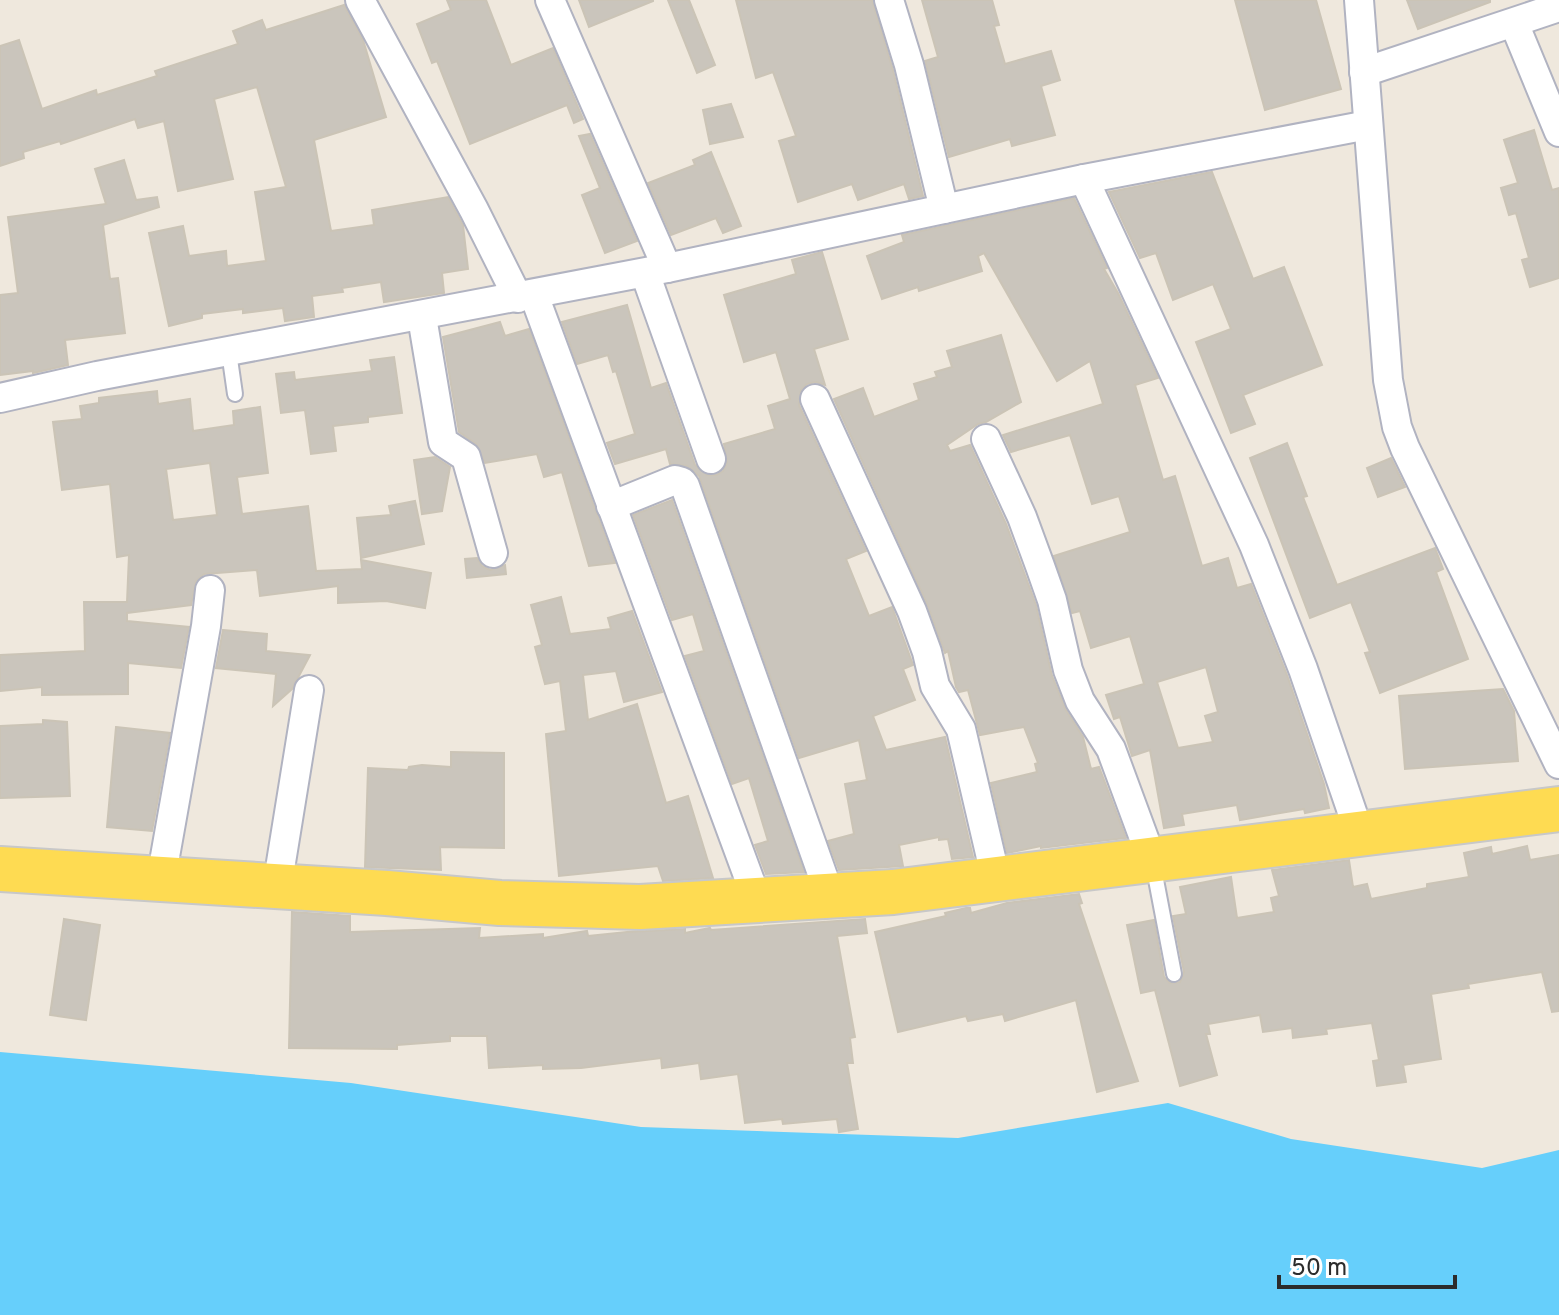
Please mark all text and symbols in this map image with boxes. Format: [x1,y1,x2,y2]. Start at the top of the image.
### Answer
scale bar [1279,1239,1455,1289]
text: 50 m [1291,1254,1347,1284]

